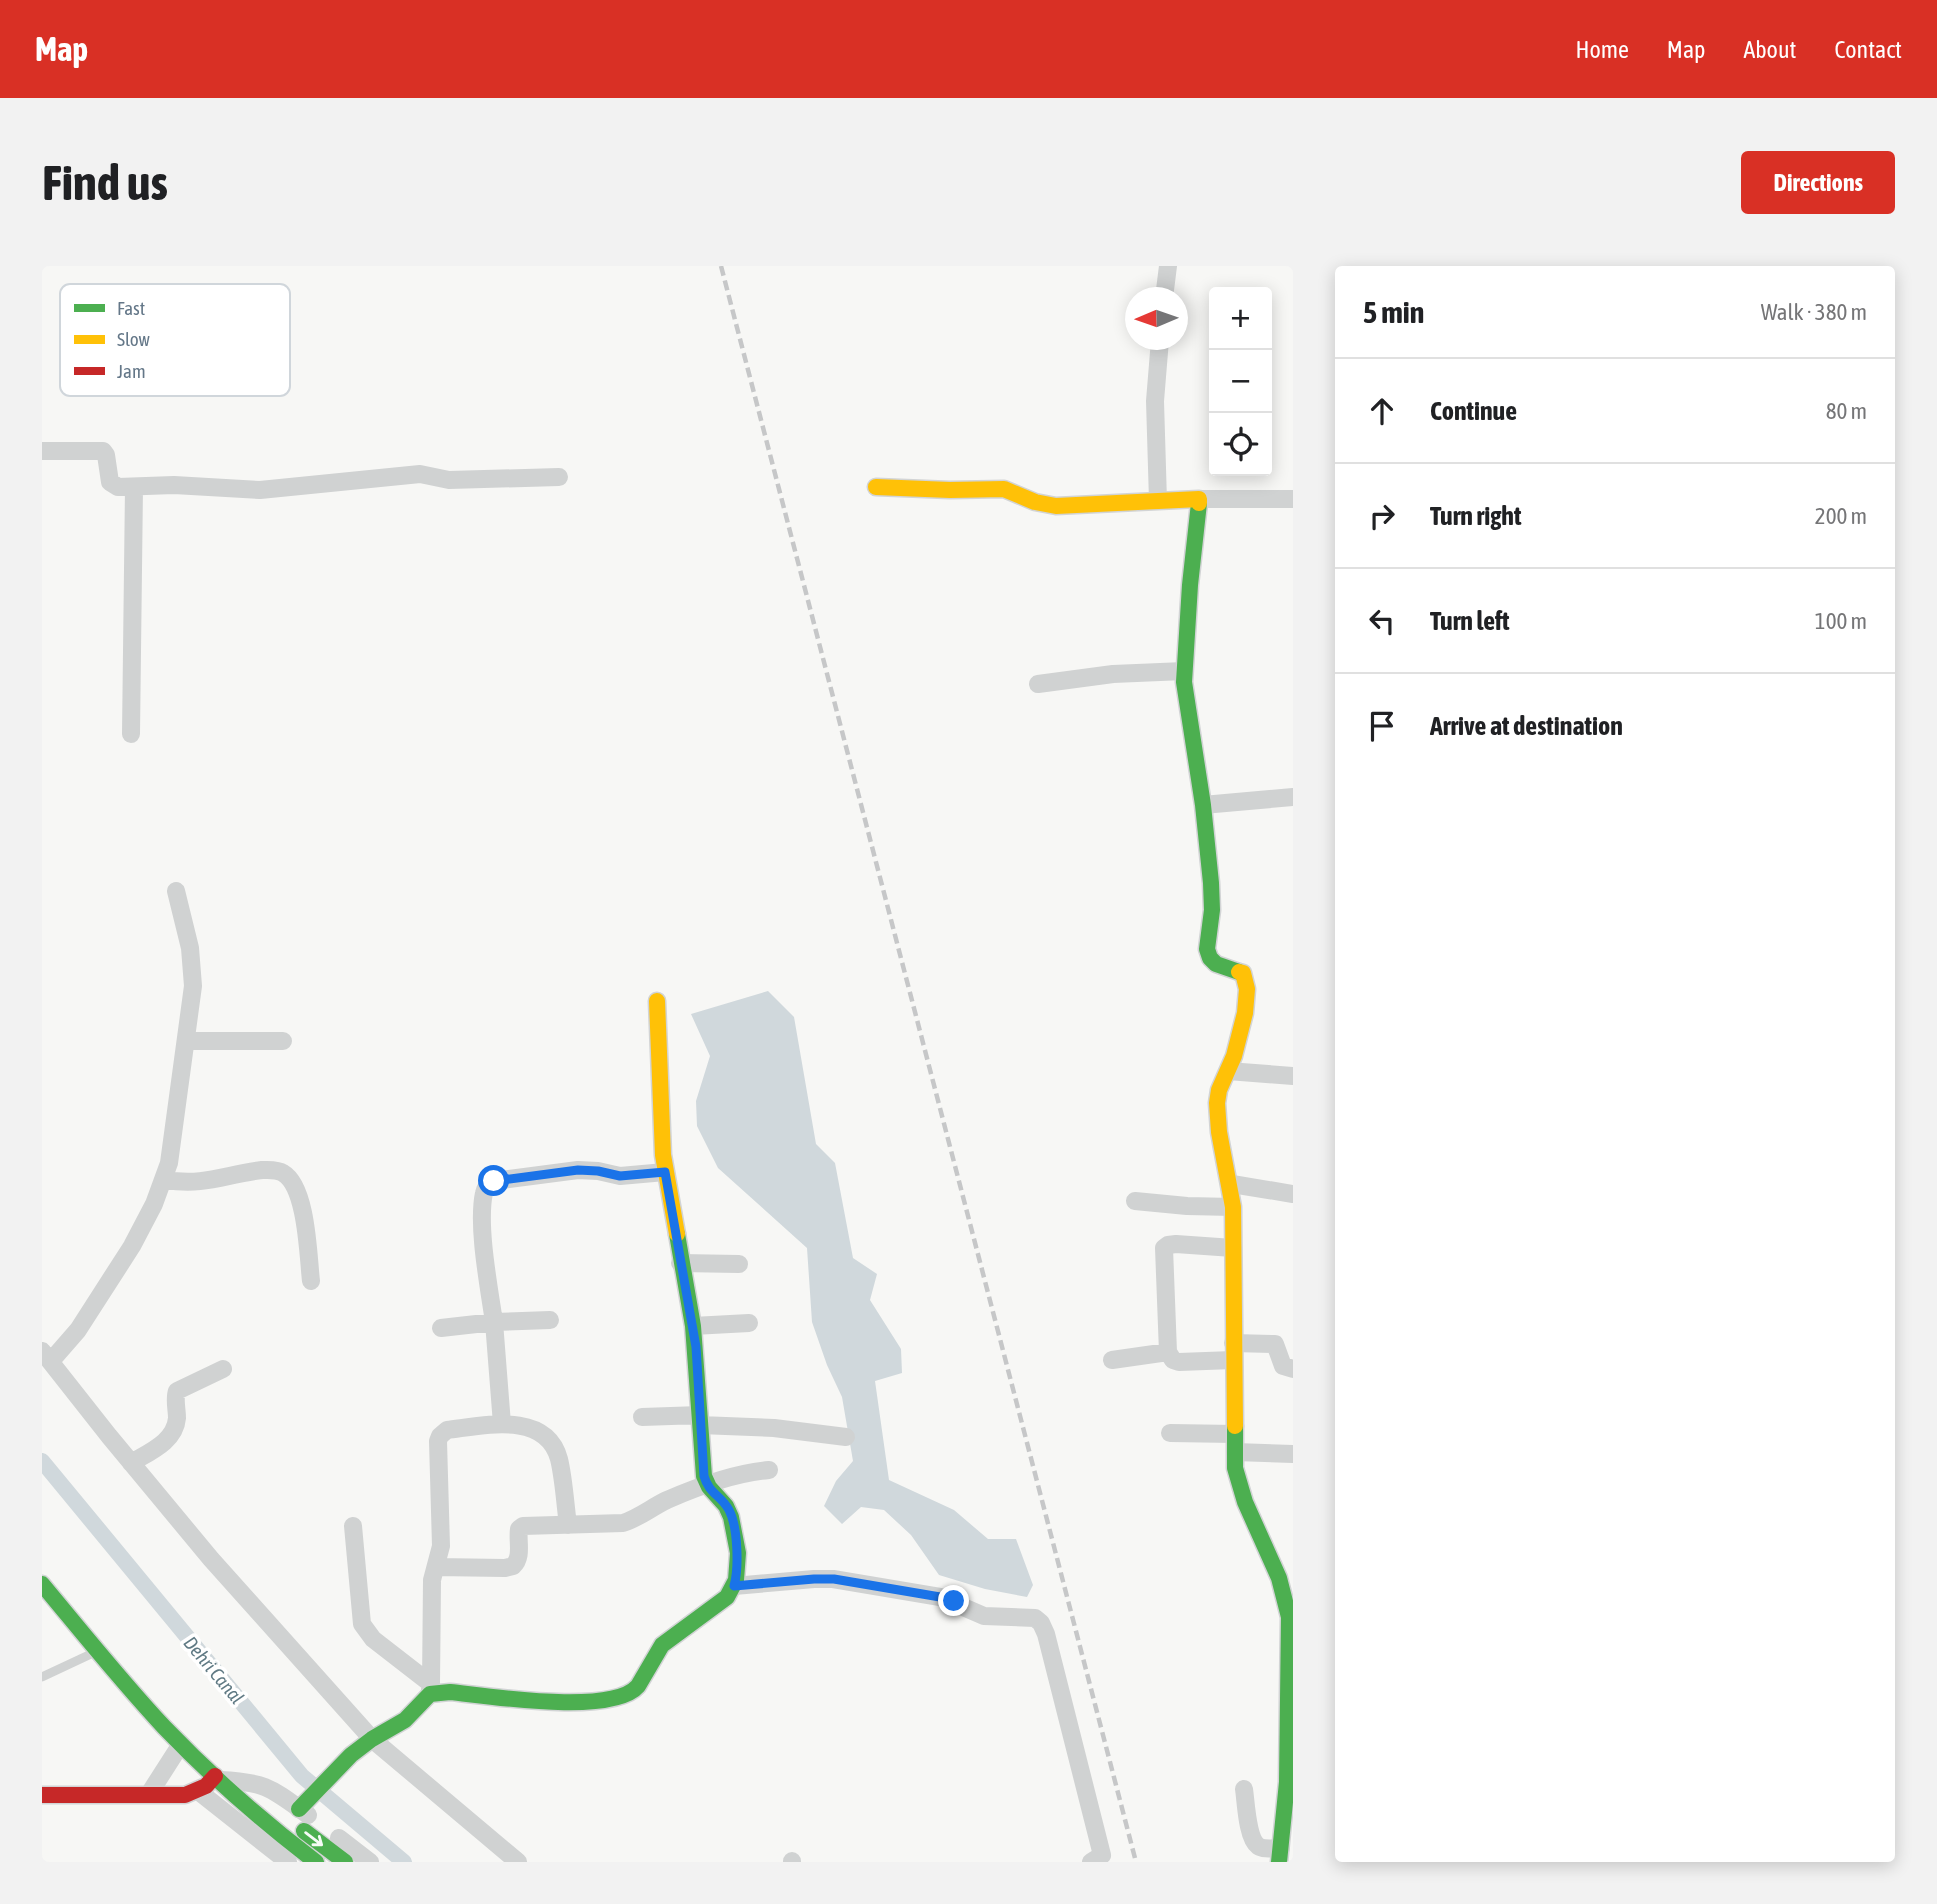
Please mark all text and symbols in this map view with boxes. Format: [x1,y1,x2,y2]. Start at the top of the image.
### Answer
text: Map [35,30,88,68]
text: Home [1575,36,1629,63]
text: Map [1667,36,1705,63]
text: About [1743,36,1796,63]
text: Contact [1834,36,1902,63]
button: Directions [1741,151,1895,214]
text: Find us [42,154,168,210]
legend [60,284,290,396]
north arrow [1125,287,1188,350]
map controls [1209,287,1272,476]
button: + [1209,287,1272,350]
text: 5 min [1363,295,1424,329]
text: Fast [117,297,145,319]
text: Walk · 380 m [1761,299,1867,325]
text: Slow [117,328,151,350]
button: − [1209,350,1272,413]
text: Jam [117,360,146,382]
icon: ahead [1363,392,1401,430]
text: Continue [1430,396,1517,426]
text: 80 m [1826,398,1867,424]
button: locate [1209,413,1272,476]
icon: right [1363,497,1401,535]
text: Turn right [1430,501,1521,531]
text: 200 m [1815,503,1867,529]
icon: left [1363,602,1401,640]
text: Turn left [1430,606,1510,636]
text: 100 m [1815,608,1867,634]
icon: arrive [1363,707,1401,745]
text: Arrive at destination [1430,711,1623,741]
route start [478,1165,509,1196]
route end [938,1585,969,1616]
water label: Dehri Canal [179,1632,249,1708]
one-way arrow [304,1831,323,1846]

